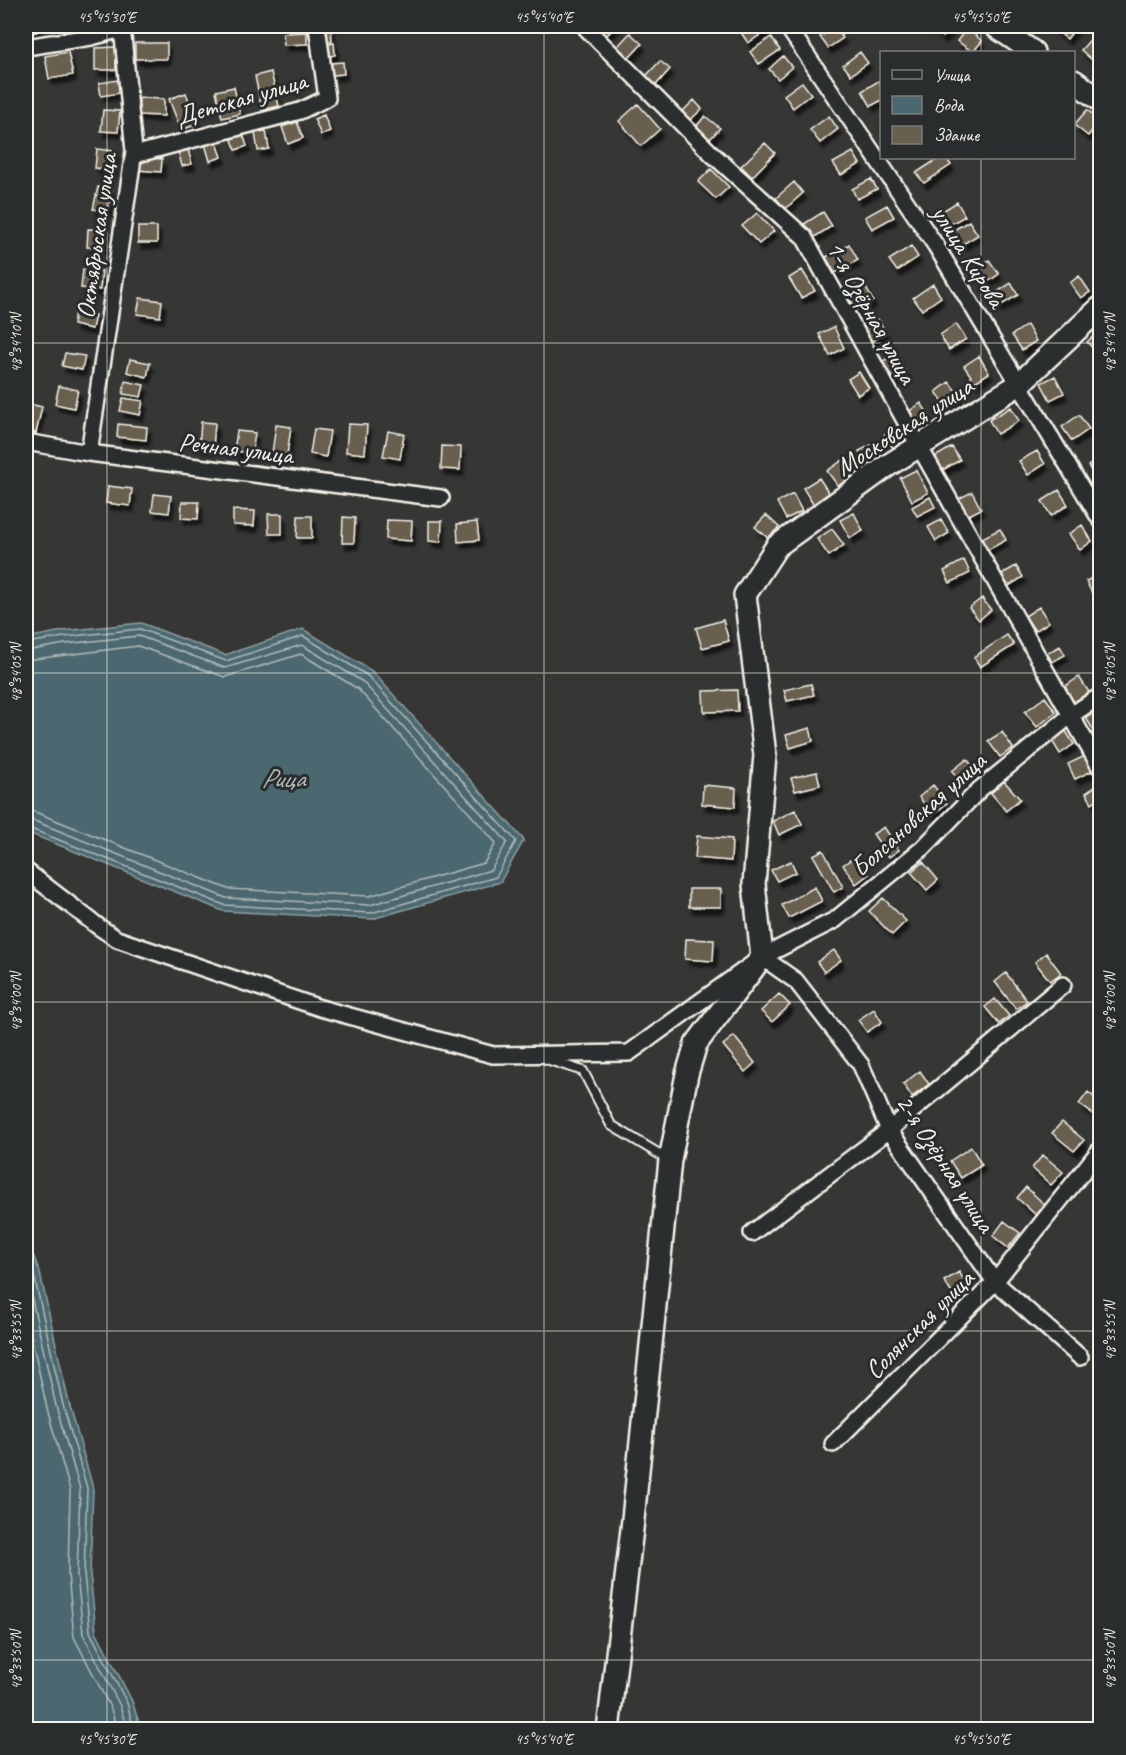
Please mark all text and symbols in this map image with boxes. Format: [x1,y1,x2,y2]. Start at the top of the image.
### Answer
text: 45°45'30"E [78,8,138,27]
text: 45°45'40"E [515,8,575,27]
text: 45°45'50"E [952,8,1012,27]
legend [880,51,1075,159]
street label: Детская улица [172,63,313,133]
text: Улица [934,64,971,86]
text: Вода [934,94,965,116]
text: Здание [934,124,980,146]
street label: Октябрьская улица [69,149,125,321]
street label: улица Кирова [923,197,1014,316]
street label: 1-я Озёрная улица [818,235,925,391]
text: 48°34'10"N [7,310,26,373]
text: 48°34'10"N [1101,310,1120,373]
street label: Московская улица [829,369,981,483]
street label: Речная улица [177,425,297,472]
text: 48°34'05"N [7,640,26,703]
text: 48°34'05"N [1101,640,1120,703]
street label: Болсановская улица [844,744,994,884]
water label: Рица [261,761,307,795]
text: 48°34'00"N [7,969,26,1032]
text: 48°34'00"N [1101,969,1120,1032]
street label: 2-я Озёрная улица [888,1088,1003,1241]
street label: Солянская улица [858,1261,982,1386]
text: 48°33'55"N [7,1298,26,1361]
text: 48°33'55"N [1101,1298,1120,1361]
text: 48°33'50"N [7,1627,26,1690]
text: 48°33'50"N [1101,1627,1120,1690]
text: 45°45'30"E [78,1730,138,1749]
text: 45°45'40"E [515,1730,575,1749]
text: 45°45'50"E [952,1730,1012,1749]

